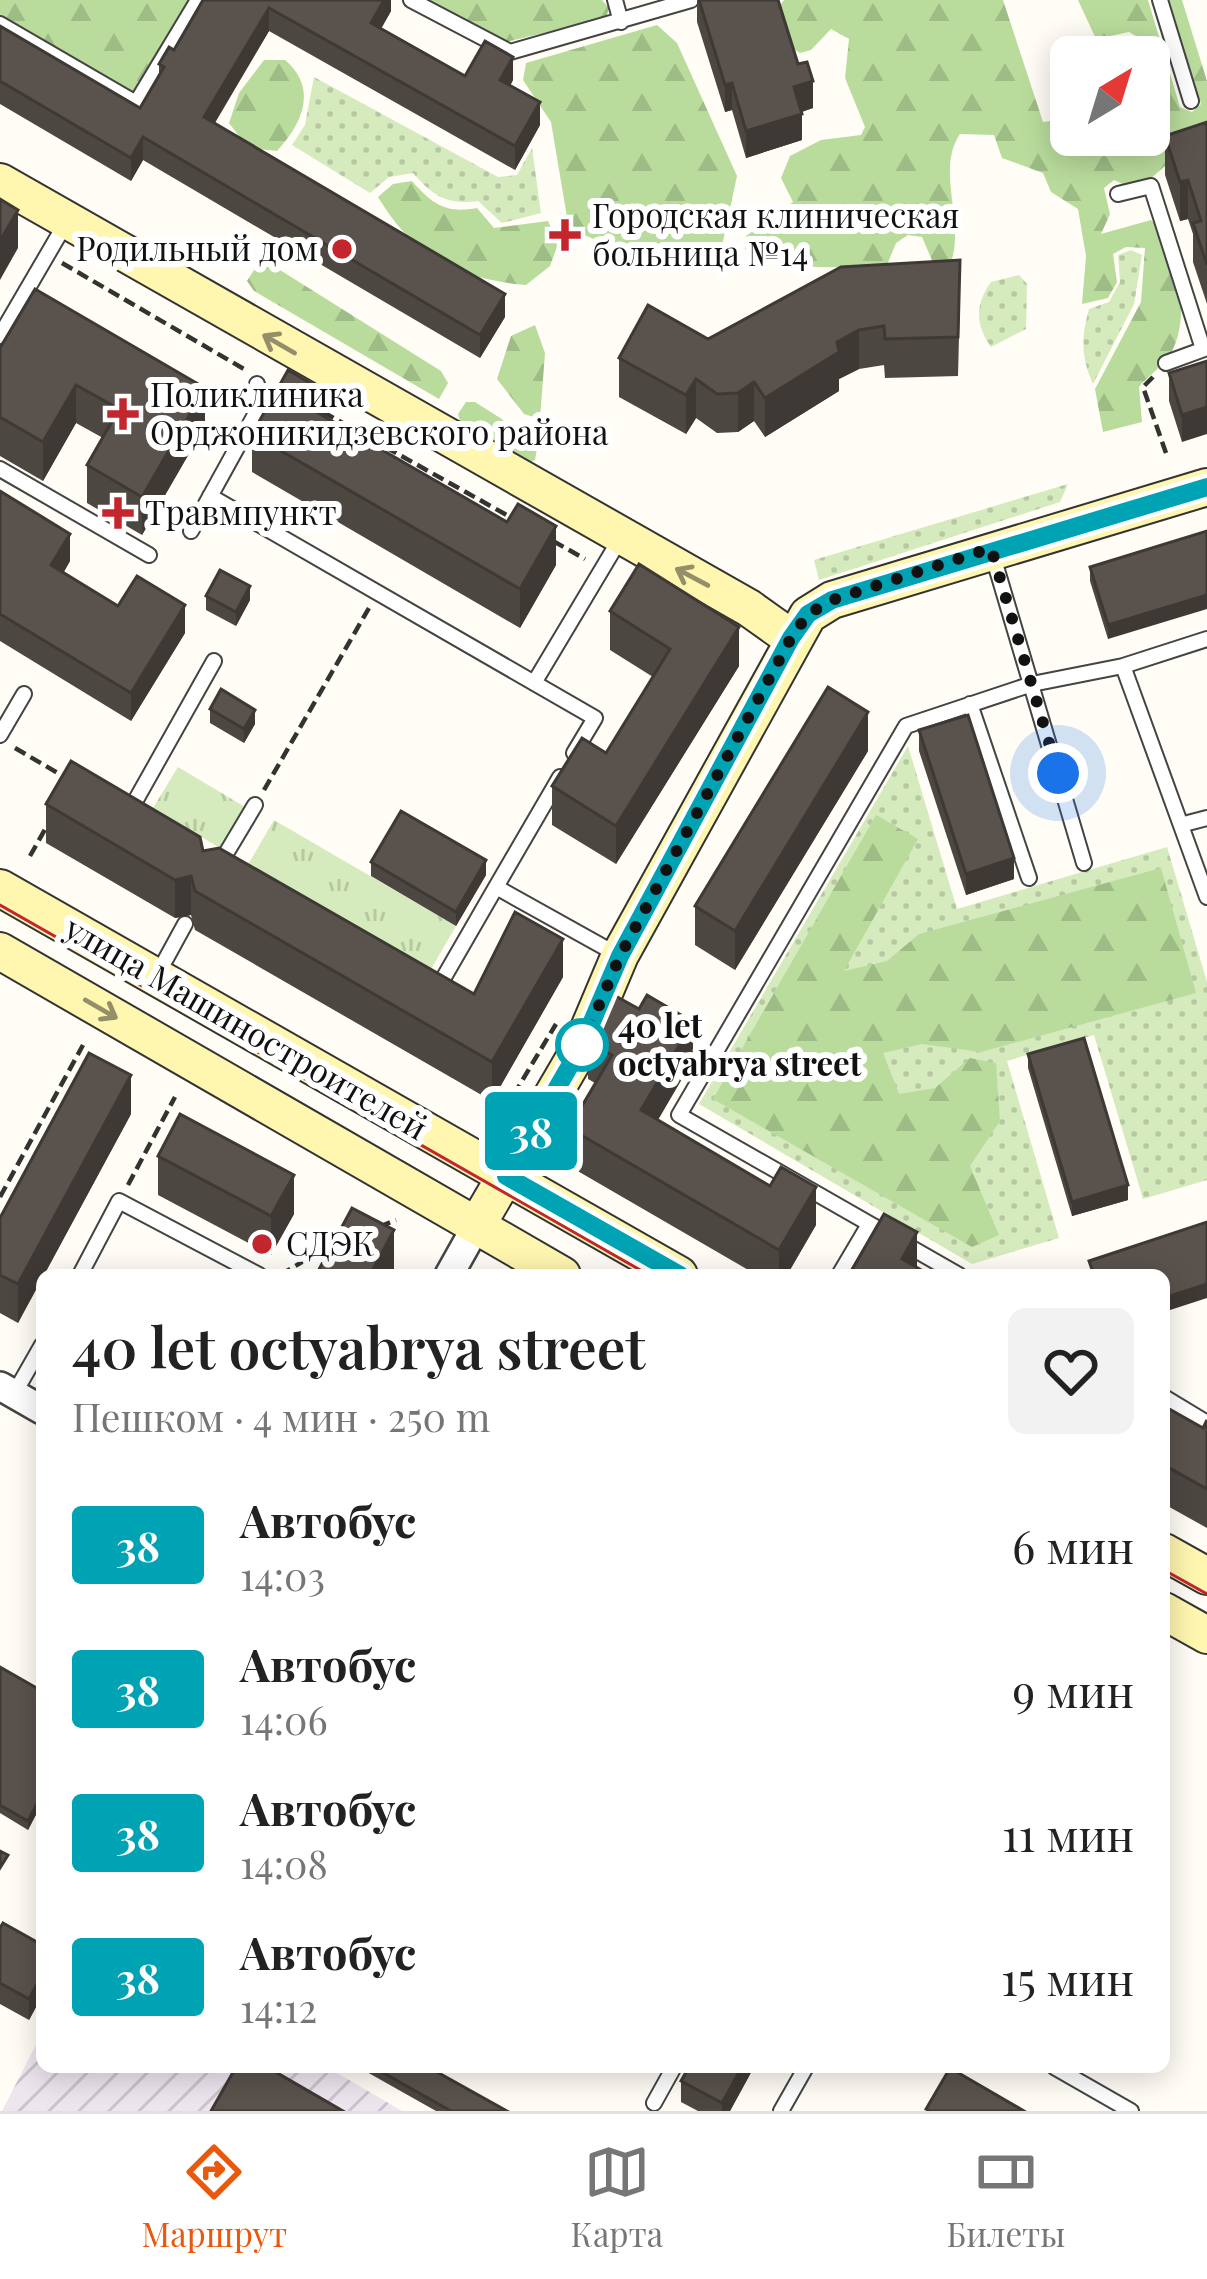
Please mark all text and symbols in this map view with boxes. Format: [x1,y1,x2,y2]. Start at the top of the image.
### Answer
north arrow [1050,36,1170,156]
map controls [1050,36,1170,156]
place label: Городская клиническая больница №14 [592,192,959,274]
marker: Городская клиническая больница №14 [549,219,581,251]
place label: Родильный дом [76,225,318,269]
marker: Родильный дом [329,236,355,262]
one-way arrow [262,332,297,356]
place label: Поликлиника Орджоникидзевского района [150,371,609,453]
marker: Поликлиника Орджоникидзевского района [107,398,139,430]
place label: Травмпункт [145,489,337,533]
marker: Травмпункт [102,497,134,529]
one-way arrow [675,565,710,588]
your location [1028,743,1088,803]
street label: улица Машиностроителей [57,904,436,1148]
one-way arrow [83,997,118,1021]
place label: 40 let octyabrya street [618,1002,862,1084]
marker: 40 let octyabrya street [557,1020,607,1070]
line badge: 38 [477,1092,585,1170]
text: 38 [509,1103,553,1159]
place label: СДЭК [286,1220,374,1264]
marker: СДЭК [249,1231,275,1257]
text: 40 let octyabrya street [72,1307,646,1383]
button: heart [1008,1308,1134,1434]
text: Пешком · 4 мин · 250 m [72,1390,490,1442]
text: Автобус [240,1489,416,1549]
text: 6 мин [1012,1515,1134,1575]
text: 38 [116,1517,160,1573]
text: 14:03 [240,1549,325,1601]
text: Автобус [240,1633,416,1693]
text: 9 мин [1012,1659,1134,1719]
text: 38 [116,1661,160,1717]
text: 14:06 [240,1693,328,1745]
text: Автобус [240,1777,416,1837]
text: 11 мин [1002,1803,1134,1863]
text: 38 [116,1805,160,1861]
text: 14:08 [240,1837,328,1889]
text: Автобус [240,1921,416,1981]
text: 15 мин [1001,1947,1134,2007]
text: 38 [116,1949,160,2005]
text: 14:12 [240,1981,317,2033]
tab: Маршрут [142,2139,287,2255]
tab: Карта [571,2139,663,2255]
tab: Билеты [946,2139,1065,2255]

